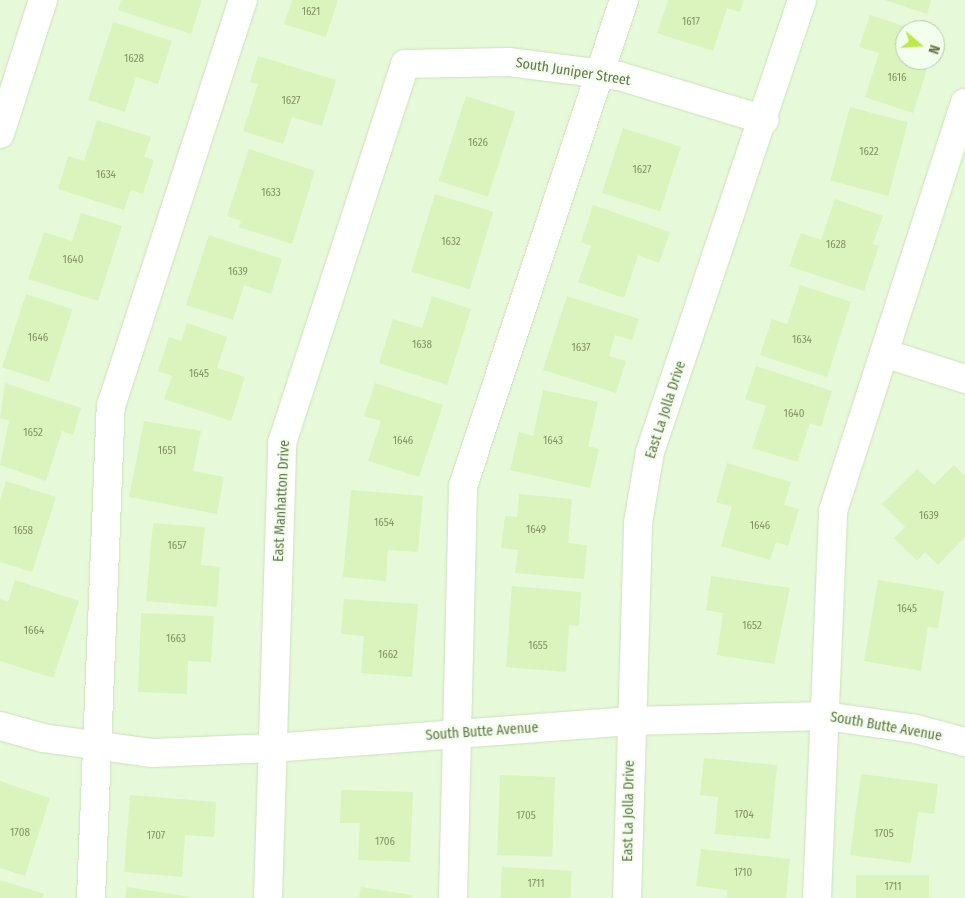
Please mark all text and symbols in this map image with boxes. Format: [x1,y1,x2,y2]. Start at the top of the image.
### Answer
house number: 1621 [302,5,320,19]
house number: 1617 [682,15,700,29]
north arrow [895,20,945,70]
text: N [924,43,943,56]
house number: 1628 [124,52,144,66]
street label: South Juniper Street [514,55,632,89]
house number: 1616 [888,71,906,85]
house number: 1627 [282,94,300,108]
house number: 1626 [468,136,488,150]
house number: 1622 [859,145,879,159]
house number: 1627 [633,163,651,177]
house number: 1634 [96,168,116,182]
house number: 1633 [261,186,281,200]
house number: 1632 [441,235,461,249]
house number: 1628 [826,238,846,252]
house number: 1640 [63,253,83,267]
house number: 1639 [228,265,248,279]
house number: 1646 [28,331,48,345]
house number: 1634 [792,333,812,347]
house number: 1638 [412,338,432,352]
house number: 1637 [571,341,591,355]
street label: East La Jolla Drive [642,359,690,461]
house number: 1645 [189,367,209,381]
house number: 1640 [784,407,804,421]
house number: 1652 [23,426,43,440]
house number: 1646 [393,434,413,448]
house number: 1643 [543,434,563,448]
street label: East Manhatton Drive [270,440,294,562]
house number: 1651 [158,444,176,458]
house number: 1639 [919,509,939,523]
house number: 1654 [374,516,394,530]
house number: 1646 [750,519,770,533]
house number: 1649 [526,523,546,537]
house number: 1658 [13,524,33,538]
house number: 1657 [168,539,186,553]
house number: 1645 [897,602,917,616]
house number: 1652 [742,619,762,633]
house number: 1664 [24,624,44,638]
house number: 1663 [166,632,186,646]
house number: 1655 [528,639,548,653]
house number: 1662 [378,648,398,662]
street label: South Butte Avenue [829,709,943,745]
street label: South Butte Avenue [425,720,539,744]
street label: East La Jolla Drive [620,760,638,862]
house number: 1704 [734,808,754,822]
house number: 1705 [516,809,536,823]
house number: 1708 [10,826,30,840]
house number: 1705 [874,827,894,841]
house number: 1707 [147,829,165,843]
house number: 1706 [375,835,395,849]
house number: 1710 [734,866,752,880]
house number: 1711 [527,877,545,891]
house number: 1711 [884,880,902,894]

